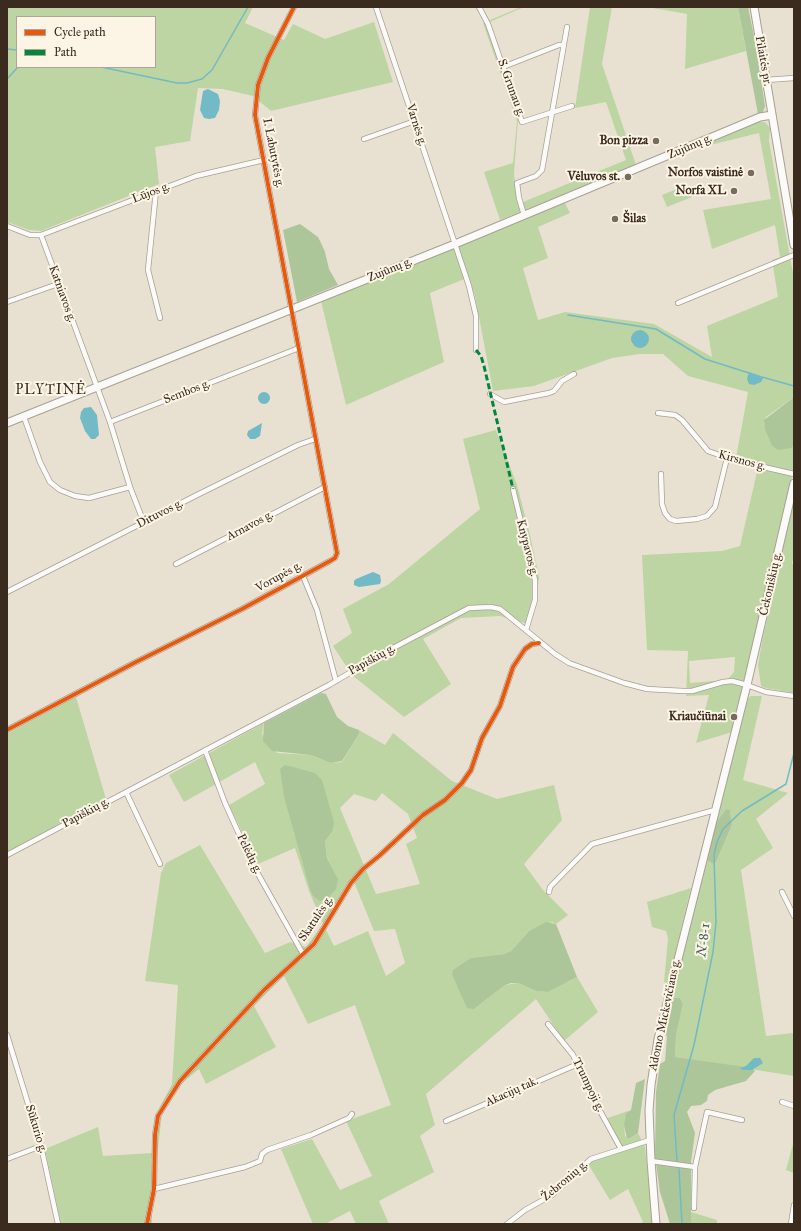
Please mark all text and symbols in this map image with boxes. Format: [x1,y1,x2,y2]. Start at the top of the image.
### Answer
legend [16,16,156,68]
text: Cycle path [54,25,106,39]
street label: Pilaitės pr. [752,35,774,87]
text: Path [54,45,77,59]
street label: S. Grunau g. [494,57,528,119]
street label: Varnės g. [402,102,430,148]
street label: I. Labutytės g. [259,117,287,189]
street label: Zujūnų g. [666,131,714,163]
place label: Bon pizza [599,134,648,148]
marker: Bon pizza [651,136,661,146]
place label: Norfos vaistinė [668,166,743,180]
marker: Norfos vaistinė [746,168,756,178]
place label: Vėluvos st. [568,170,620,184]
marker: Vėluvos st. [623,172,633,182]
street label: Lūjos g. [130,179,172,207]
place label: Norfa XL [676,184,726,198]
marker: Norfa XL [729,186,739,196]
place label: Šilas [623,212,646,226]
marker: Šilas [610,214,620,224]
street label: Zujūnų g. [366,255,414,285]
street label: Katniavos g. [45,264,79,324]
street label: Sembos g. [162,377,212,407]
district label: PLYTINĖ [15,383,87,399]
street label: Kirsnos g. [717,448,767,474]
street label: Dituvos g. [134,496,186,532]
street label: Arnavos g. [224,508,276,544]
street label: Knypavos g. [513,518,541,578]
street label: Čekoniškių g. [757,551,785,617]
street label: Vorupės g. [253,558,305,596]
street label: Papiškių g. [346,641,398,679]
place label: Kriaučiūnai [669,710,726,724]
marker: Kriaučiūnai [729,712,739,722]
street label: Papiškių g. [60,795,112,831]
street label: Pelėdų g. [233,832,265,876]
street label: Skatulės g. [296,894,336,944]
water label: N-8-1 [694,922,714,958]
street label: Adomo Mickevičiaus g. [646,958,684,1072]
street label: Trumpoji g. [569,1056,607,1114]
street label: Akacijų tak. [483,1074,541,1110]
street label: Sūkurio g. [22,1103,50,1155]
street label: Žebronių g. [539,1158,591,1204]

